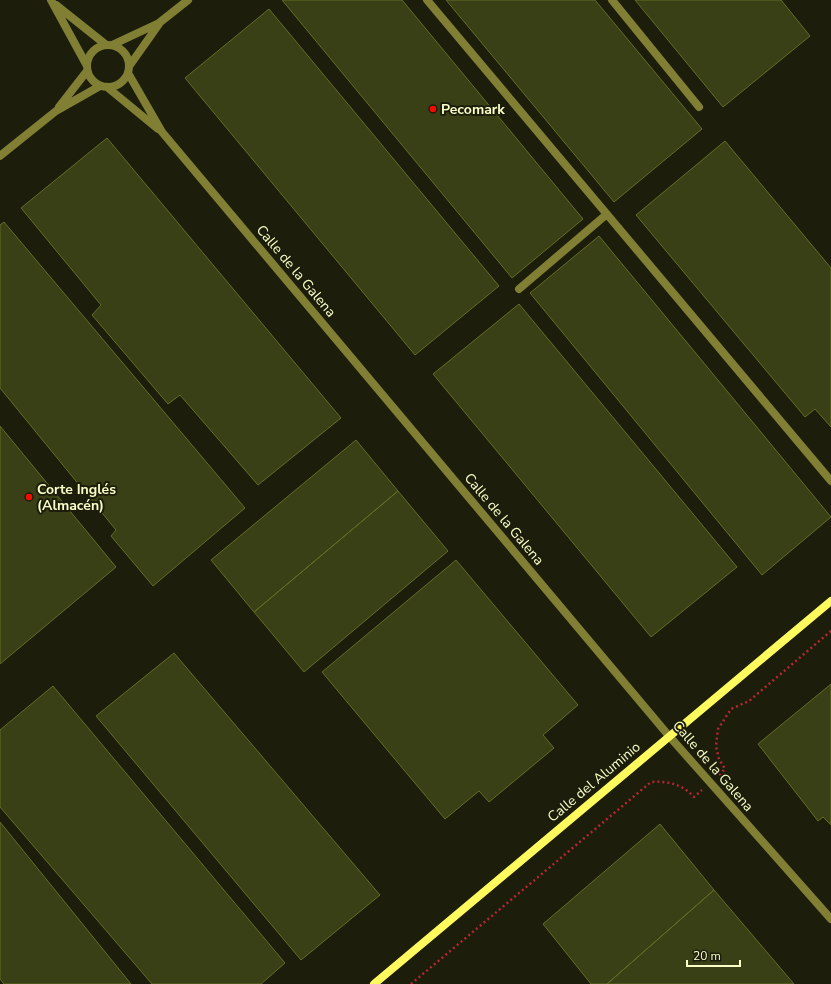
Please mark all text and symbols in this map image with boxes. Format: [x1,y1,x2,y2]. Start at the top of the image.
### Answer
place label: Pecomark [441,100,505,119]
marker: Pecomark [428,104,438,114]
street label: Calle de la Galena [252,221,340,321]
street label: Calle de la Galena [460,469,548,569]
place label: Corte Inglés (Almacén) [37,480,116,515]
marker: Corte Inglés (Almacén) [24,492,34,502]
street label: Calle de la Galena [668,716,758,816]
street label: Calle del Aluminio [544,737,645,826]
scale bar [687,942,740,968]
text: 20 m [693,948,721,964]

